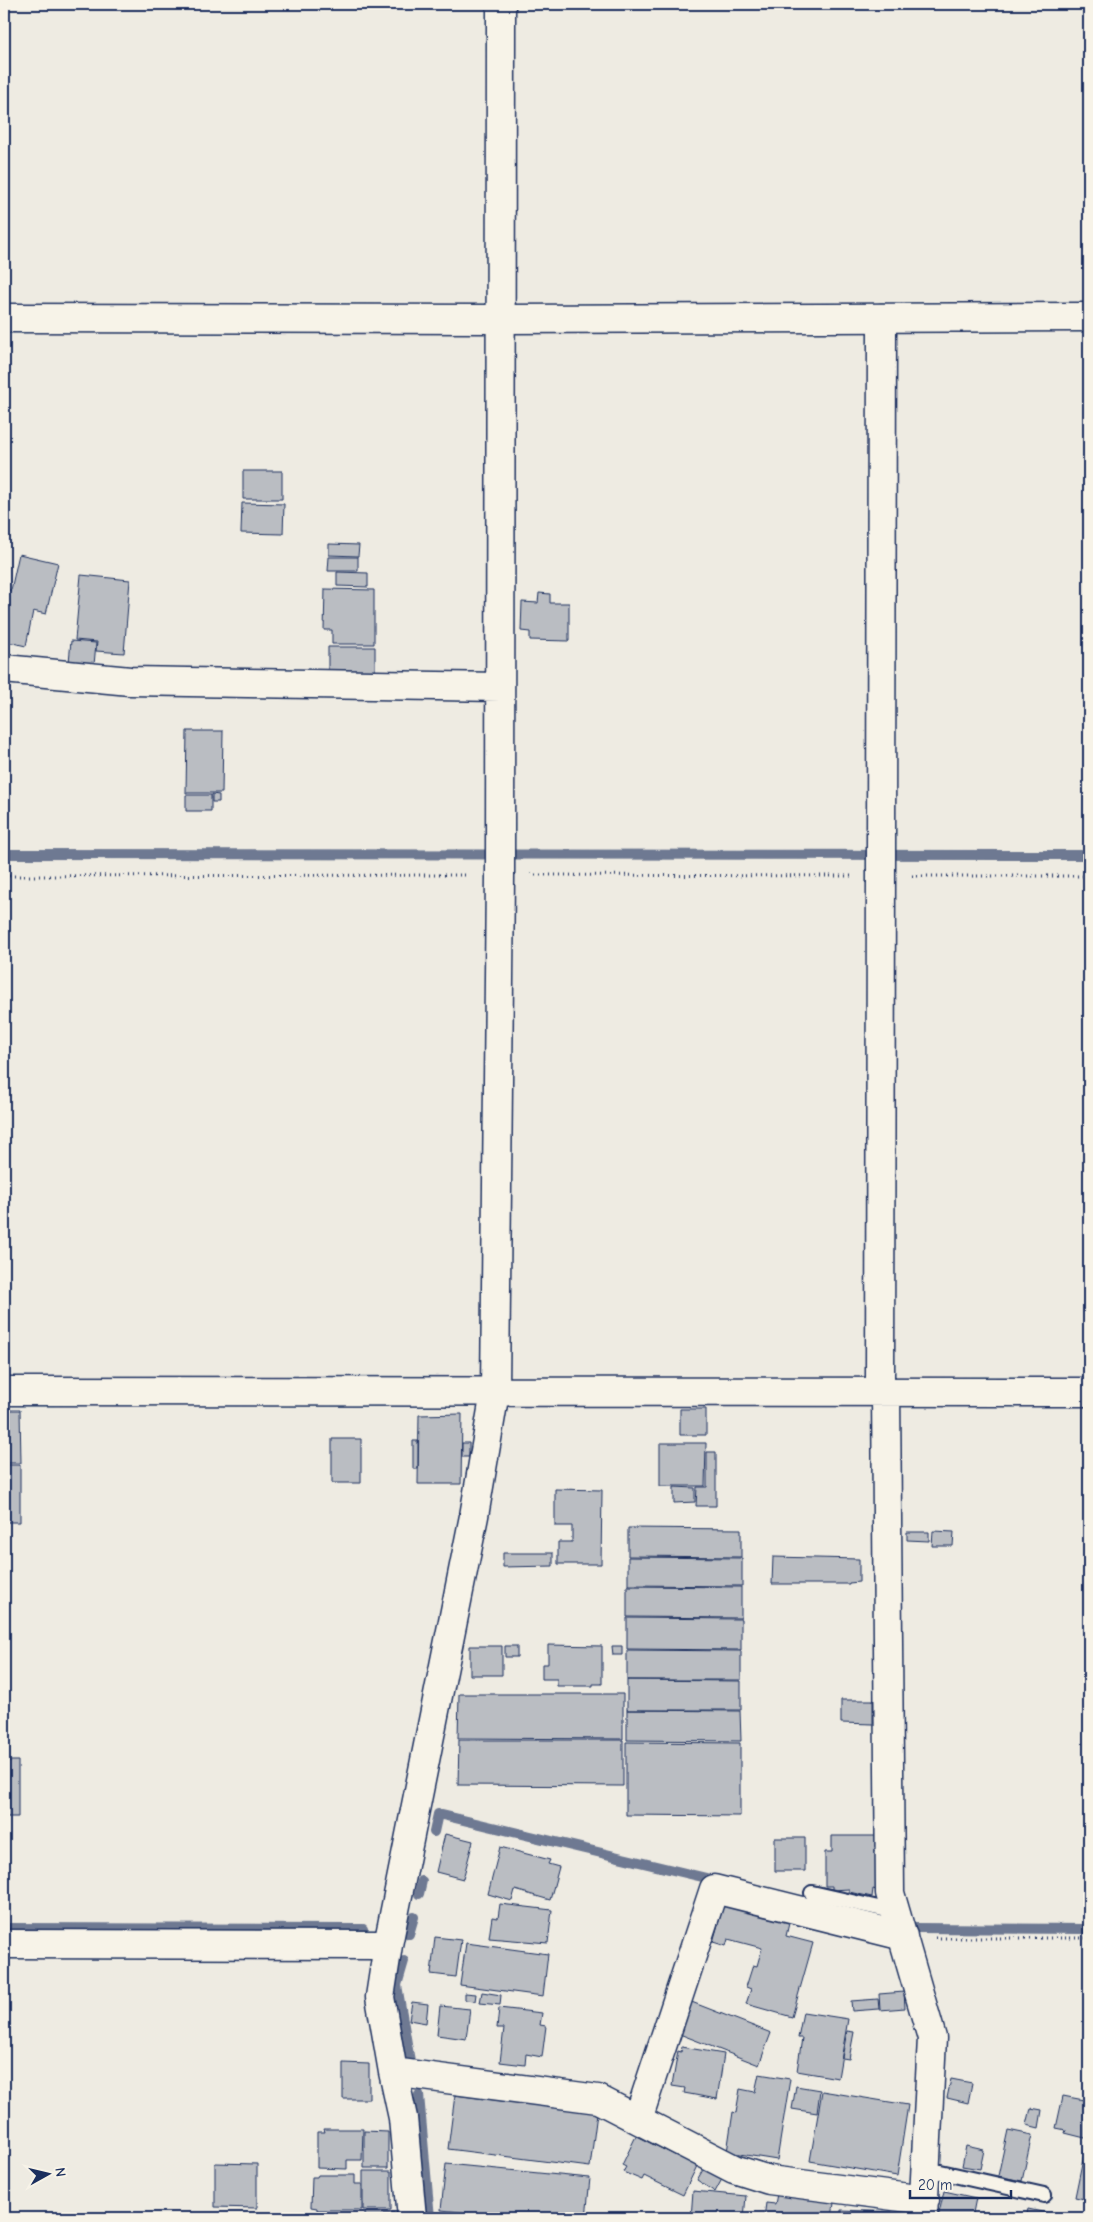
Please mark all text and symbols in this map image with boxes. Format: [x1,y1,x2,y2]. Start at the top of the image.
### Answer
north arrow [22,2150,72,2200]
text: N [51,2167,69,2178]
scale bar [910,2167,1012,2199]
text: 20 m [918,2176,952,2194]

